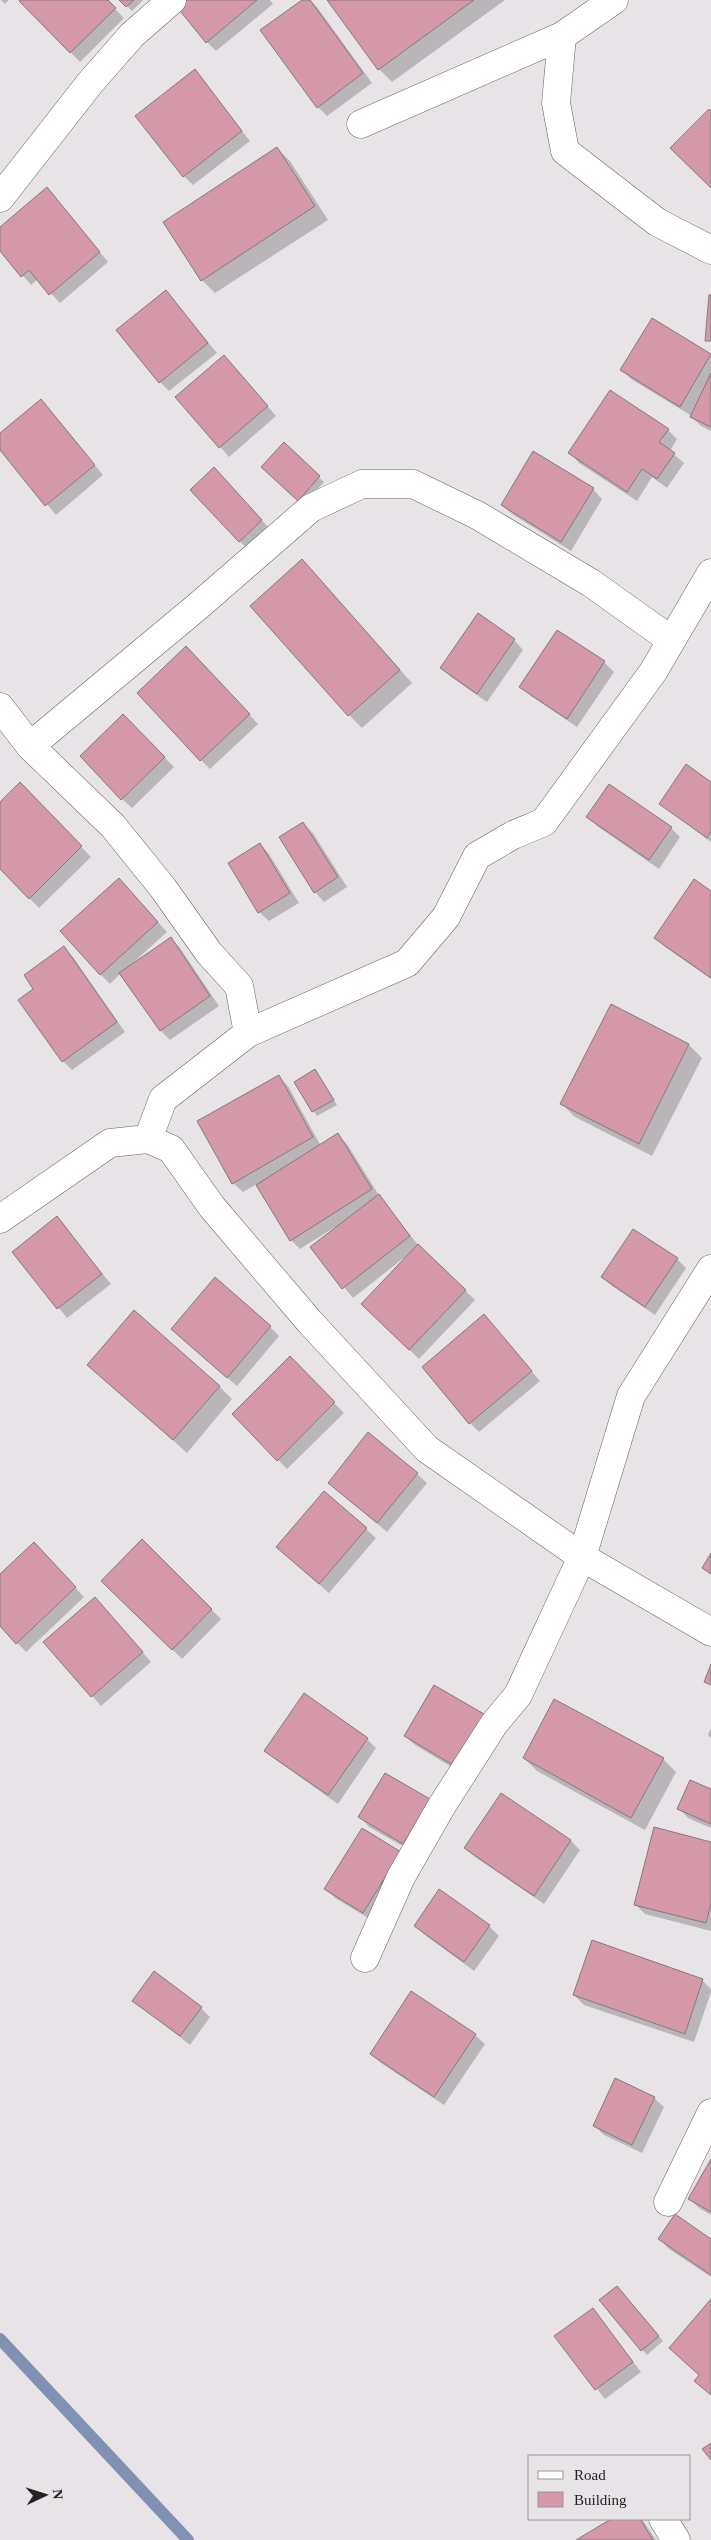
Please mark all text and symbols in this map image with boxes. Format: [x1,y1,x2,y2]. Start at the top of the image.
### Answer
legend [528,2455,691,2520]
text: Road [574,2467,606,2483]
north arrow [20,2470,70,2520]
text: N [50,2489,65,2500]
text: Building [574,2492,627,2508]

